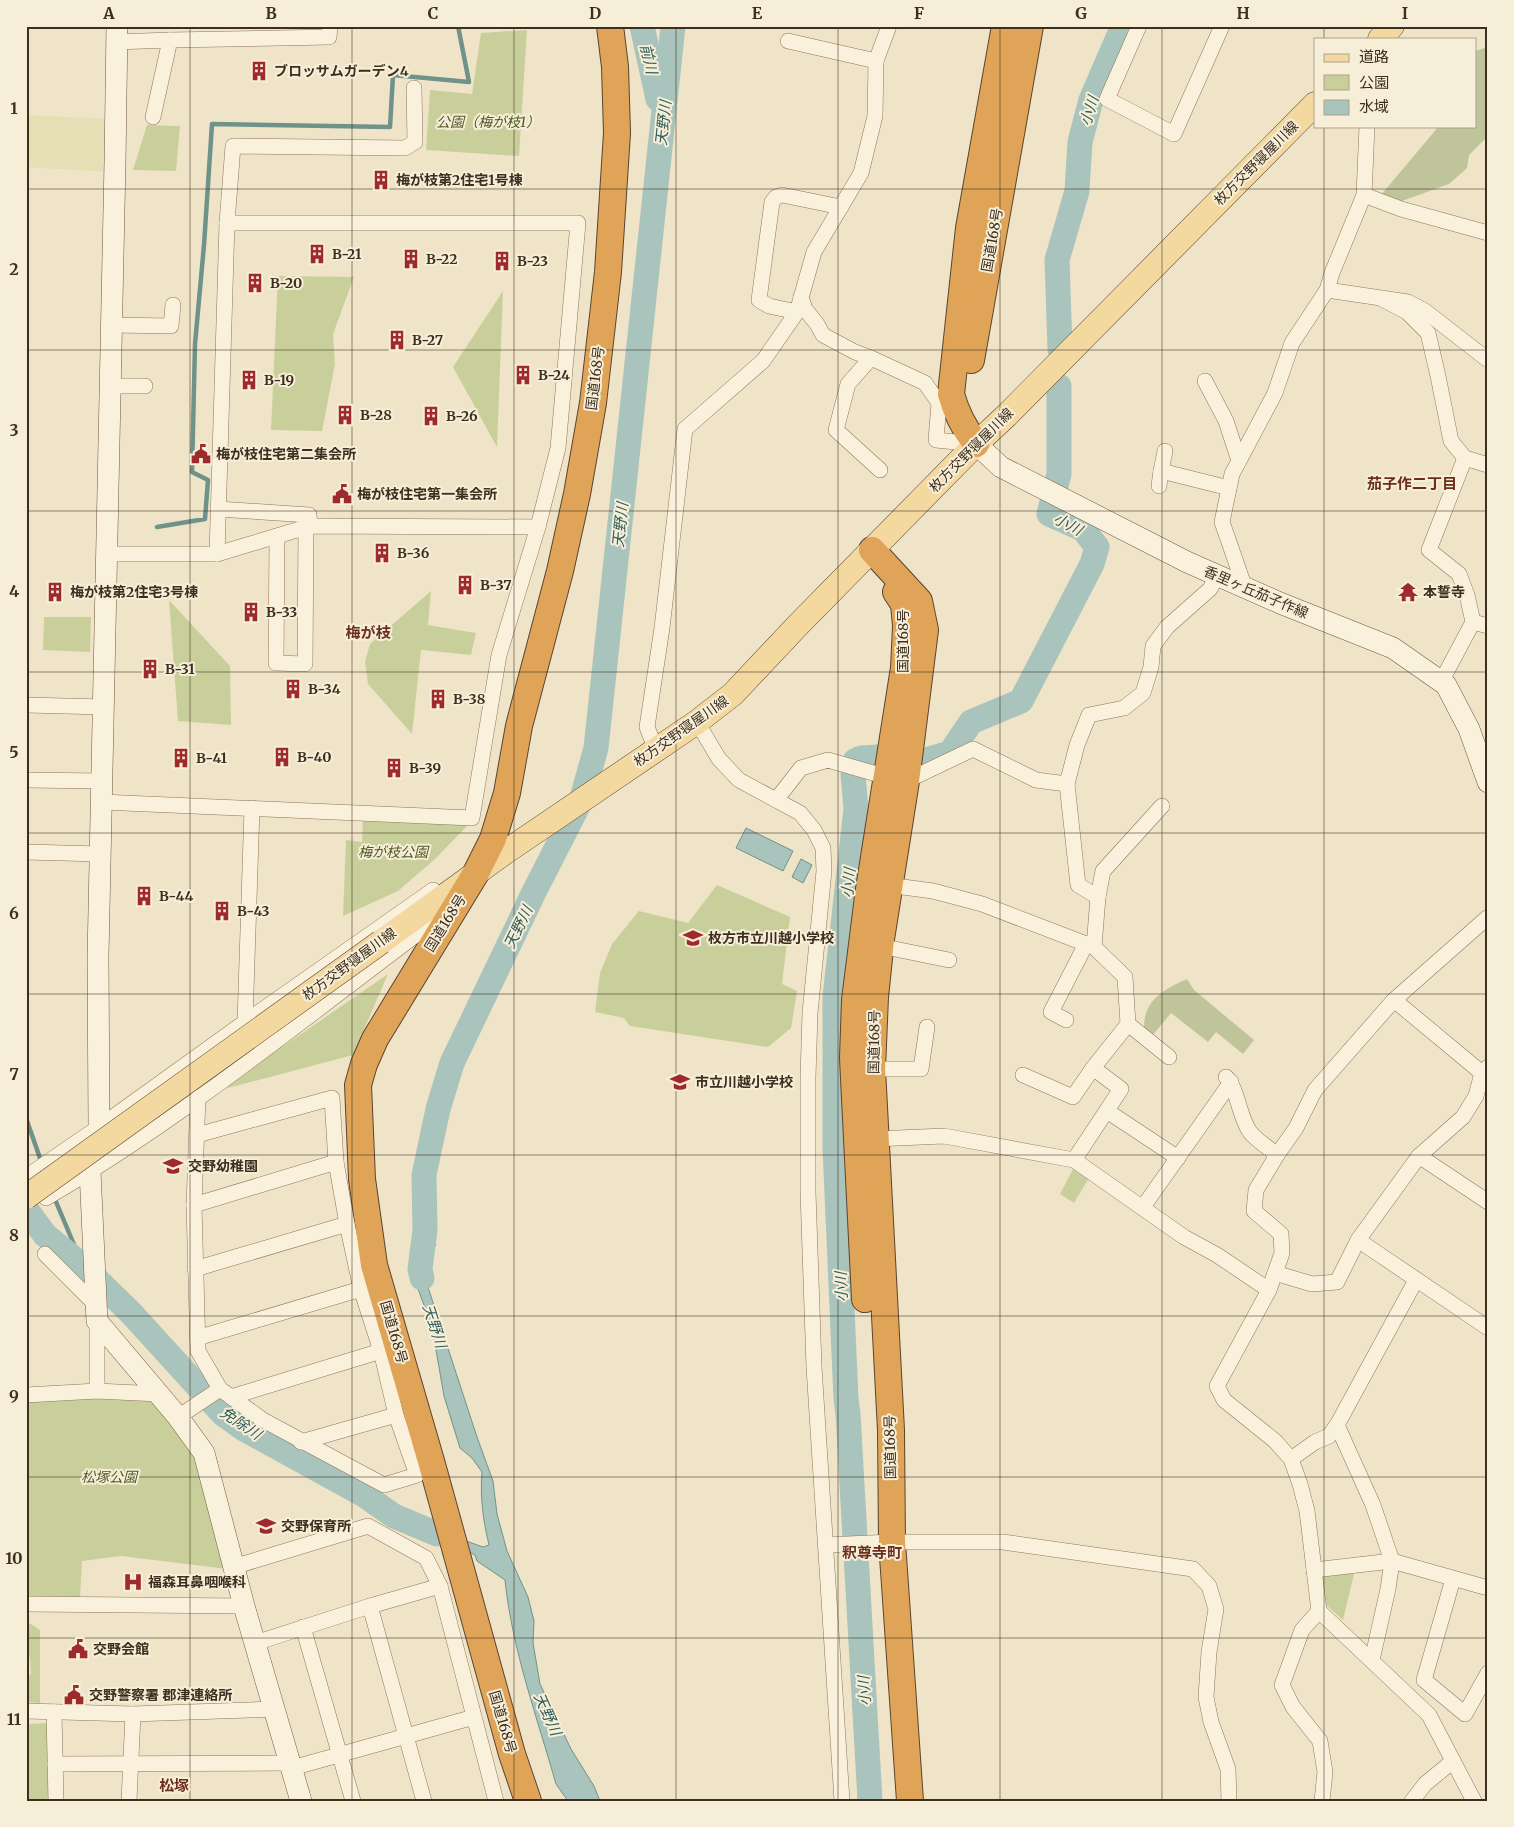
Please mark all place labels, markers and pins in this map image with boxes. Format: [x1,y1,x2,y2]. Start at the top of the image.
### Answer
building icon: ブロッサムガーデン4 [248,60,270,82]
place label: ブロッサムガーデン4 [274,62,409,80]
building icon: 梅が枝第2住宅1号棟 [370,169,392,191]
place label: 梅が枝第2住宅1号棟 [396,171,523,189]
building icon: B-21 [306,243,328,265]
place label: B-21 [332,245,362,263]
building icon: B-22 [400,248,422,270]
place label: B-22 [426,250,457,268]
building icon: B-23 [491,250,513,272]
place label: B-23 [517,252,548,270]
building icon: B-20 [244,272,266,294]
place label: B-20 [270,274,302,292]
building icon: B-27 [386,329,408,351]
place label: B-27 [412,331,443,349]
building icon: B-24 [512,364,534,386]
place label: B-24 [538,366,570,384]
building icon: B-19 [238,369,260,391]
place label: B-19 [264,371,294,389]
building icon: B-28 [334,404,356,426]
building icon: B-26 [420,405,442,427]
place label: B-28 [360,406,392,424]
place label: B-26 [446,407,478,425]
public building icon: 梅が枝住宅第二集会所 [190,443,212,465]
place label: 梅が枝住宅第二集会所 [216,445,356,463]
public building icon: 梅が枝住宅第一集会所 [331,483,353,505]
place label: 梅が枝住宅第一集会所 [357,485,497,503]
building icon: B-36 [371,542,393,564]
place label: B-36 [397,544,430,562]
building icon: B-37 [454,574,476,596]
place label: B-37 [480,576,512,594]
building icon: 梅が枝第2住宅3号棟 [44,581,66,603]
temple icon: 本誓寺 [1397,581,1419,603]
place label: 梅が枝第2住宅3号棟 [70,583,198,601]
place label: 本誓寺 [1423,583,1465,601]
building icon: B-33 [240,601,262,623]
place label: B-33 [266,603,297,621]
building icon: B-31 [139,658,161,680]
place label: B-31 [165,660,195,678]
building icon: B-34 [282,678,304,700]
place label: B-34 [308,680,341,698]
building icon: B-38 [427,688,449,710]
place label: B-38 [453,690,486,708]
building icon: B-40 [271,746,293,768]
building icon: B-41 [170,747,192,769]
place label: B-40 [297,748,332,766]
place label: B-41 [196,749,228,767]
building icon: B-39 [383,757,405,779]
place label: B-39 [409,759,441,777]
building icon: B-44 [133,885,155,907]
place label: B-44 [159,887,193,905]
building icon: B-43 [211,900,233,922]
place label: B-43 [237,902,270,920]
school or university icon: 枚方市立川越小学校 [682,927,704,949]
place label: 枚方市立川越小学校 [708,929,834,947]
school or university icon: 市立川越小学校 [669,1071,691,1093]
place label: 市立川越小学校 [695,1073,793,1091]
school or university icon: 交野幼稚園 [162,1155,184,1177]
place label: 交野幼稚園 [188,1157,258,1175]
school or university icon: 交野保育所 [255,1515,277,1537]
place label: 交野保育所 [281,1517,351,1535]
hospital icon: 福森耳鼻咽喉科 [122,1571,144,1593]
place label: 福森耳鼻咽喉科 [148,1573,246,1591]
public building icon: 交野会館 [67,1638,89,1660]
place label: 交野会館 [93,1640,149,1658]
public building icon: 交野警察署 郡津連絡所 [63,1684,85,1706]
place label: 交野警察署 郡津連絡所 [89,1686,232,1704]

